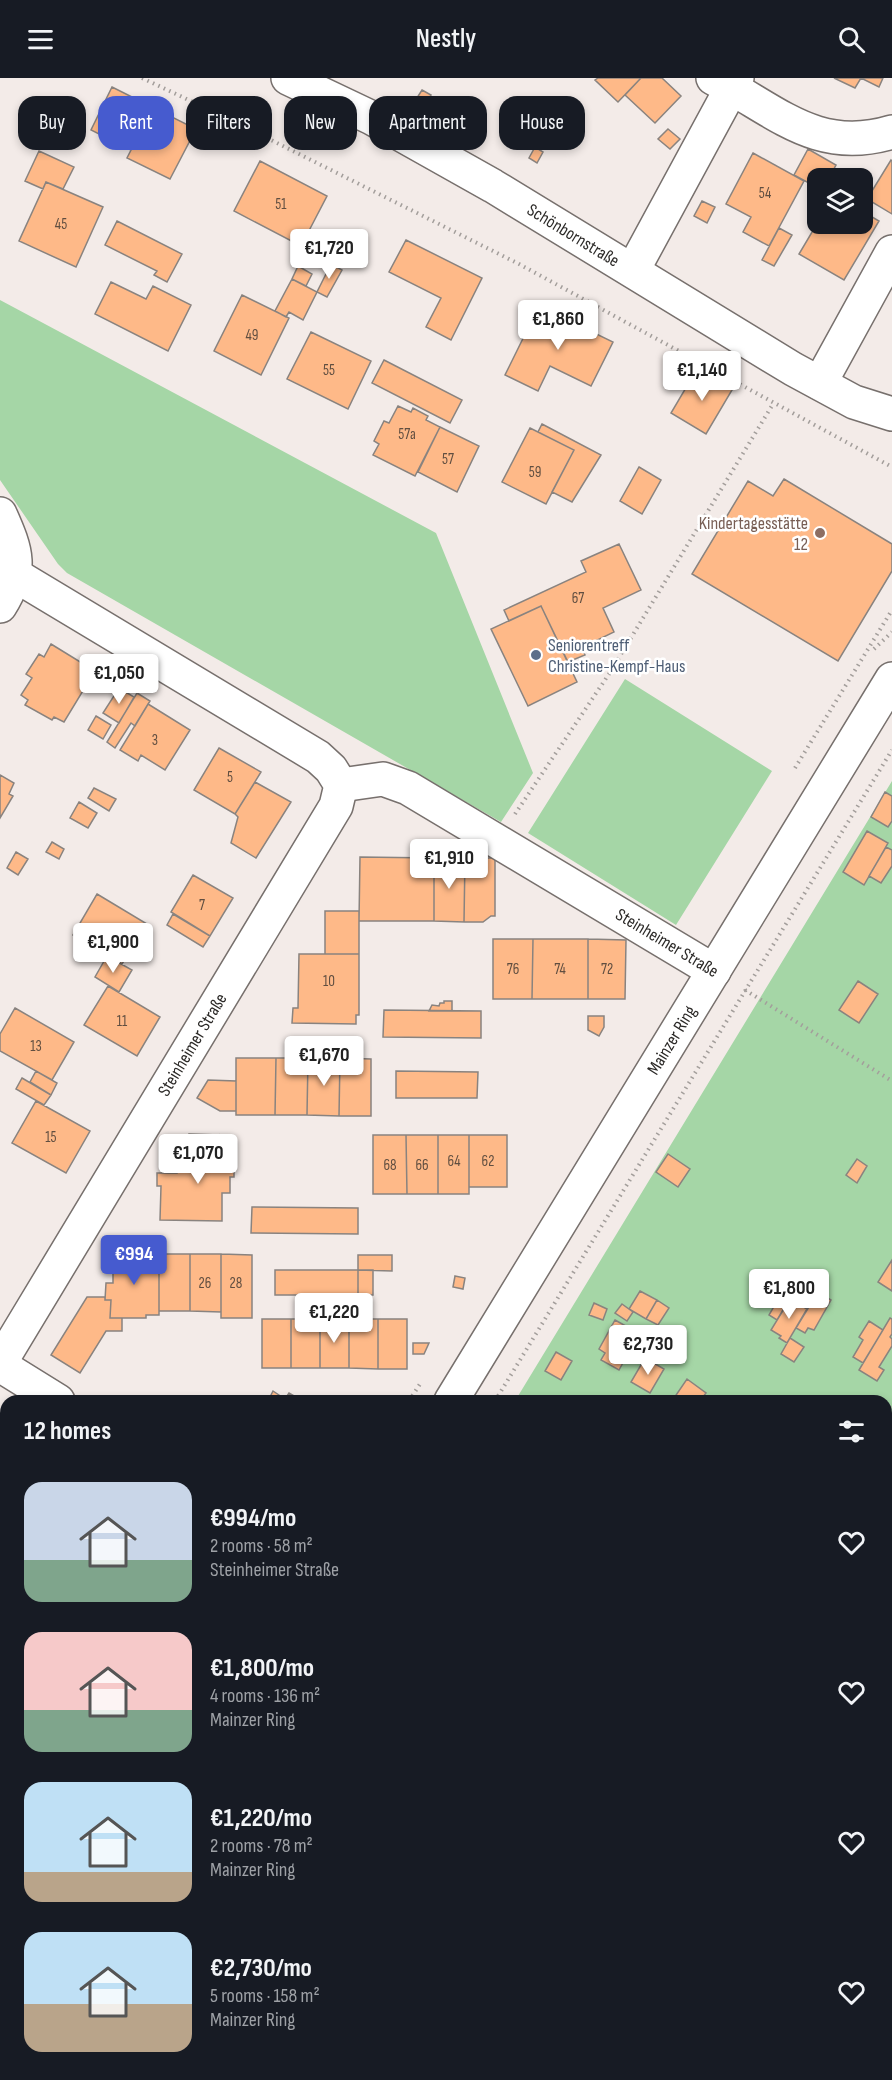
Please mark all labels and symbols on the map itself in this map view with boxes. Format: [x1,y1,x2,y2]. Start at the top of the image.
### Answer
house number: 54 [759,184,771,203]
house number: 51 [275,195,287,214]
street label: Schönbornstraße [523,199,623,271]
house number: 45 [55,215,67,234]
pin: €1,720 [280,229,378,280]
pin: €1,860 [509,300,607,351]
house number: 49 [246,326,258,345]
pin: €1,140 [653,351,751,402]
house number: 55 [323,361,335,380]
house number: 57a [398,425,416,444]
house number: 57 [442,450,454,469]
house number: 59 [529,463,541,482]
place label: Kindertagesstätte 12 [699,513,808,555]
marker: Kindertagesstätte 12 [813,526,827,540]
house number: 67 [572,589,584,608]
place label: Seniorentreff Christine-Kempf-Haus [548,635,686,677]
marker: Seniorentreff Christine-Kempf-Haus [529,648,543,662]
pin: €1,050 [70,654,168,705]
house number: 3 [152,731,158,750]
house number: 5 [227,768,233,787]
pin: €1,910 [400,839,498,890]
house number: 7 [199,896,205,915]
street label: Steinheimer Straße [612,904,722,982]
pin: €1,900 [64,923,162,974]
house number: 76 [507,960,519,979]
house number: 74 [554,960,566,979]
house number: 72 [601,960,613,979]
house number: 10 [323,972,335,991]
street label: Steinheimer Straße [153,989,231,1100]
street label: Mainzer Ring [643,1002,700,1078]
house number: 11 [117,1012,128,1031]
pin: €1,670 [275,1036,373,1087]
house number: 13 [30,1037,42,1056]
house number: 15 [45,1128,57,1147]
pin: €1,070 [149,1134,247,1185]
house number: 64 [447,1152,461,1171]
house number: 62 [482,1152,494,1171]
house number: 68 [383,1156,397,1175]
house number: 66 [415,1156,429,1175]
pin: €994 [98,1235,170,1286]
pin: €1,800 [740,1269,838,1320]
house number: 26 [199,1274,211,1293]
house number: 28 [230,1274,242,1293]
pin: €1,220 [285,1293,383,1344]
pin: €2,730 [599,1325,697,1376]

